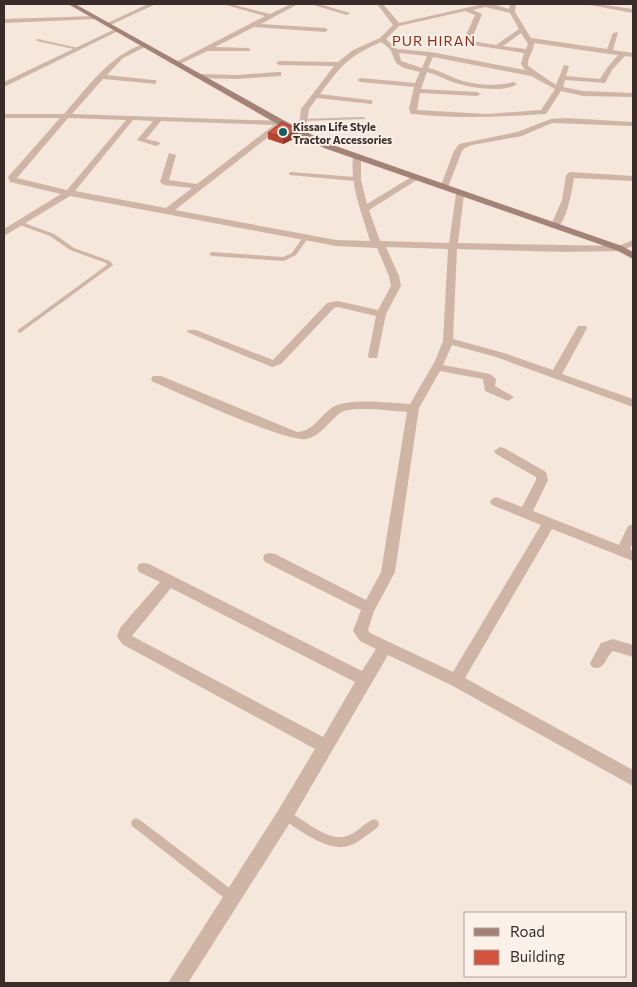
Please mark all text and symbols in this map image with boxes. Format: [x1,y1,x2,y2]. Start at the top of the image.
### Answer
district label: PUR HIRAN [392,32,476,49]
place label: Kissan Life Style Tractor Accessories [293,120,392,146]
marker: Kissan Life Style Tractor Accessories [277,126,289,138]
legend [464,912,627,977]
text: Road [510,922,545,940]
text: Building [510,947,565,965]

